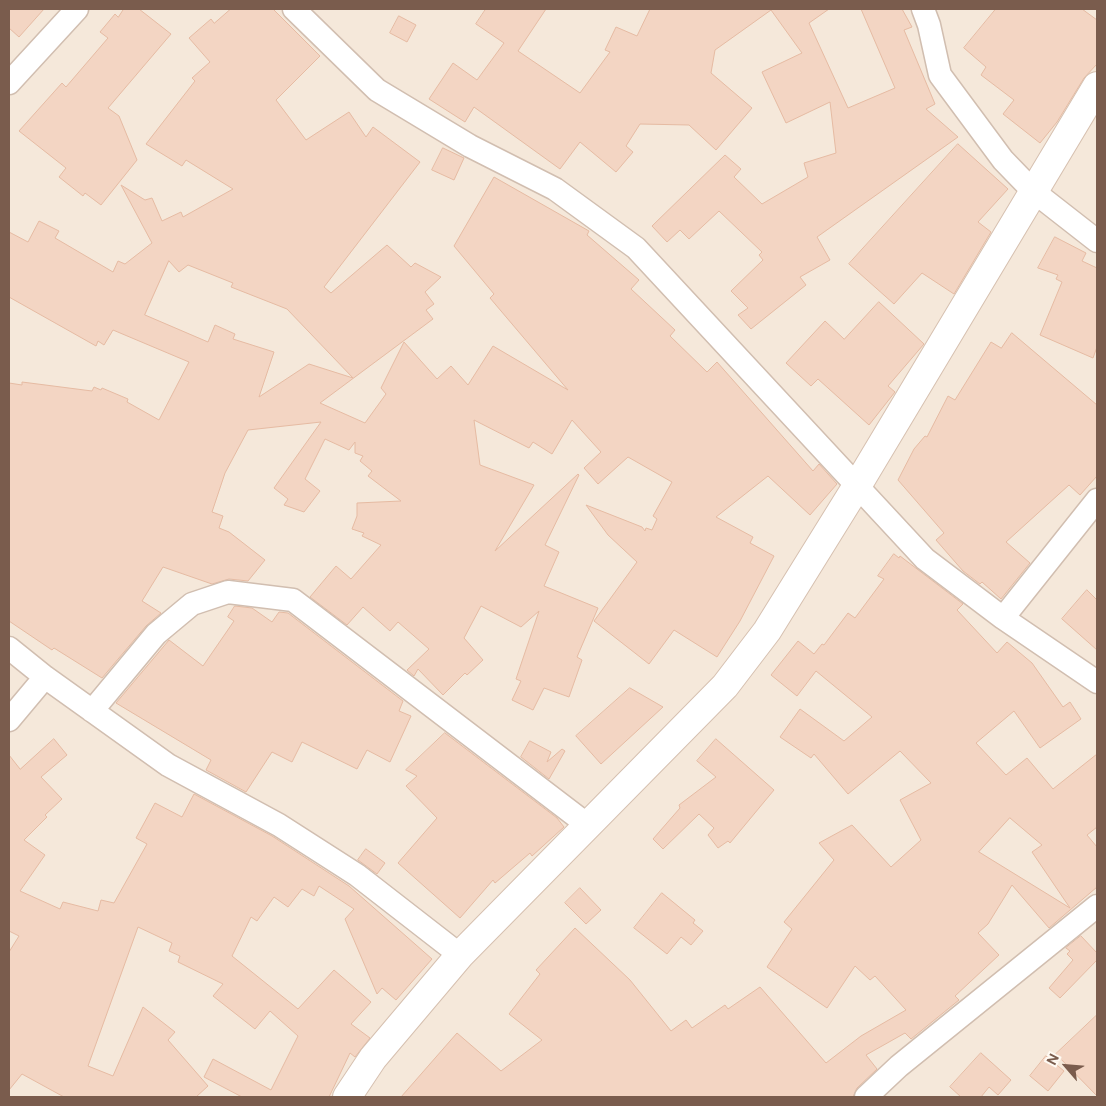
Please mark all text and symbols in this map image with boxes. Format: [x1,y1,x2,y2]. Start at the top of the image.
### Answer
north arrow [1041,1041,1091,1091]
text: N [1042,1051,1063,1068]

